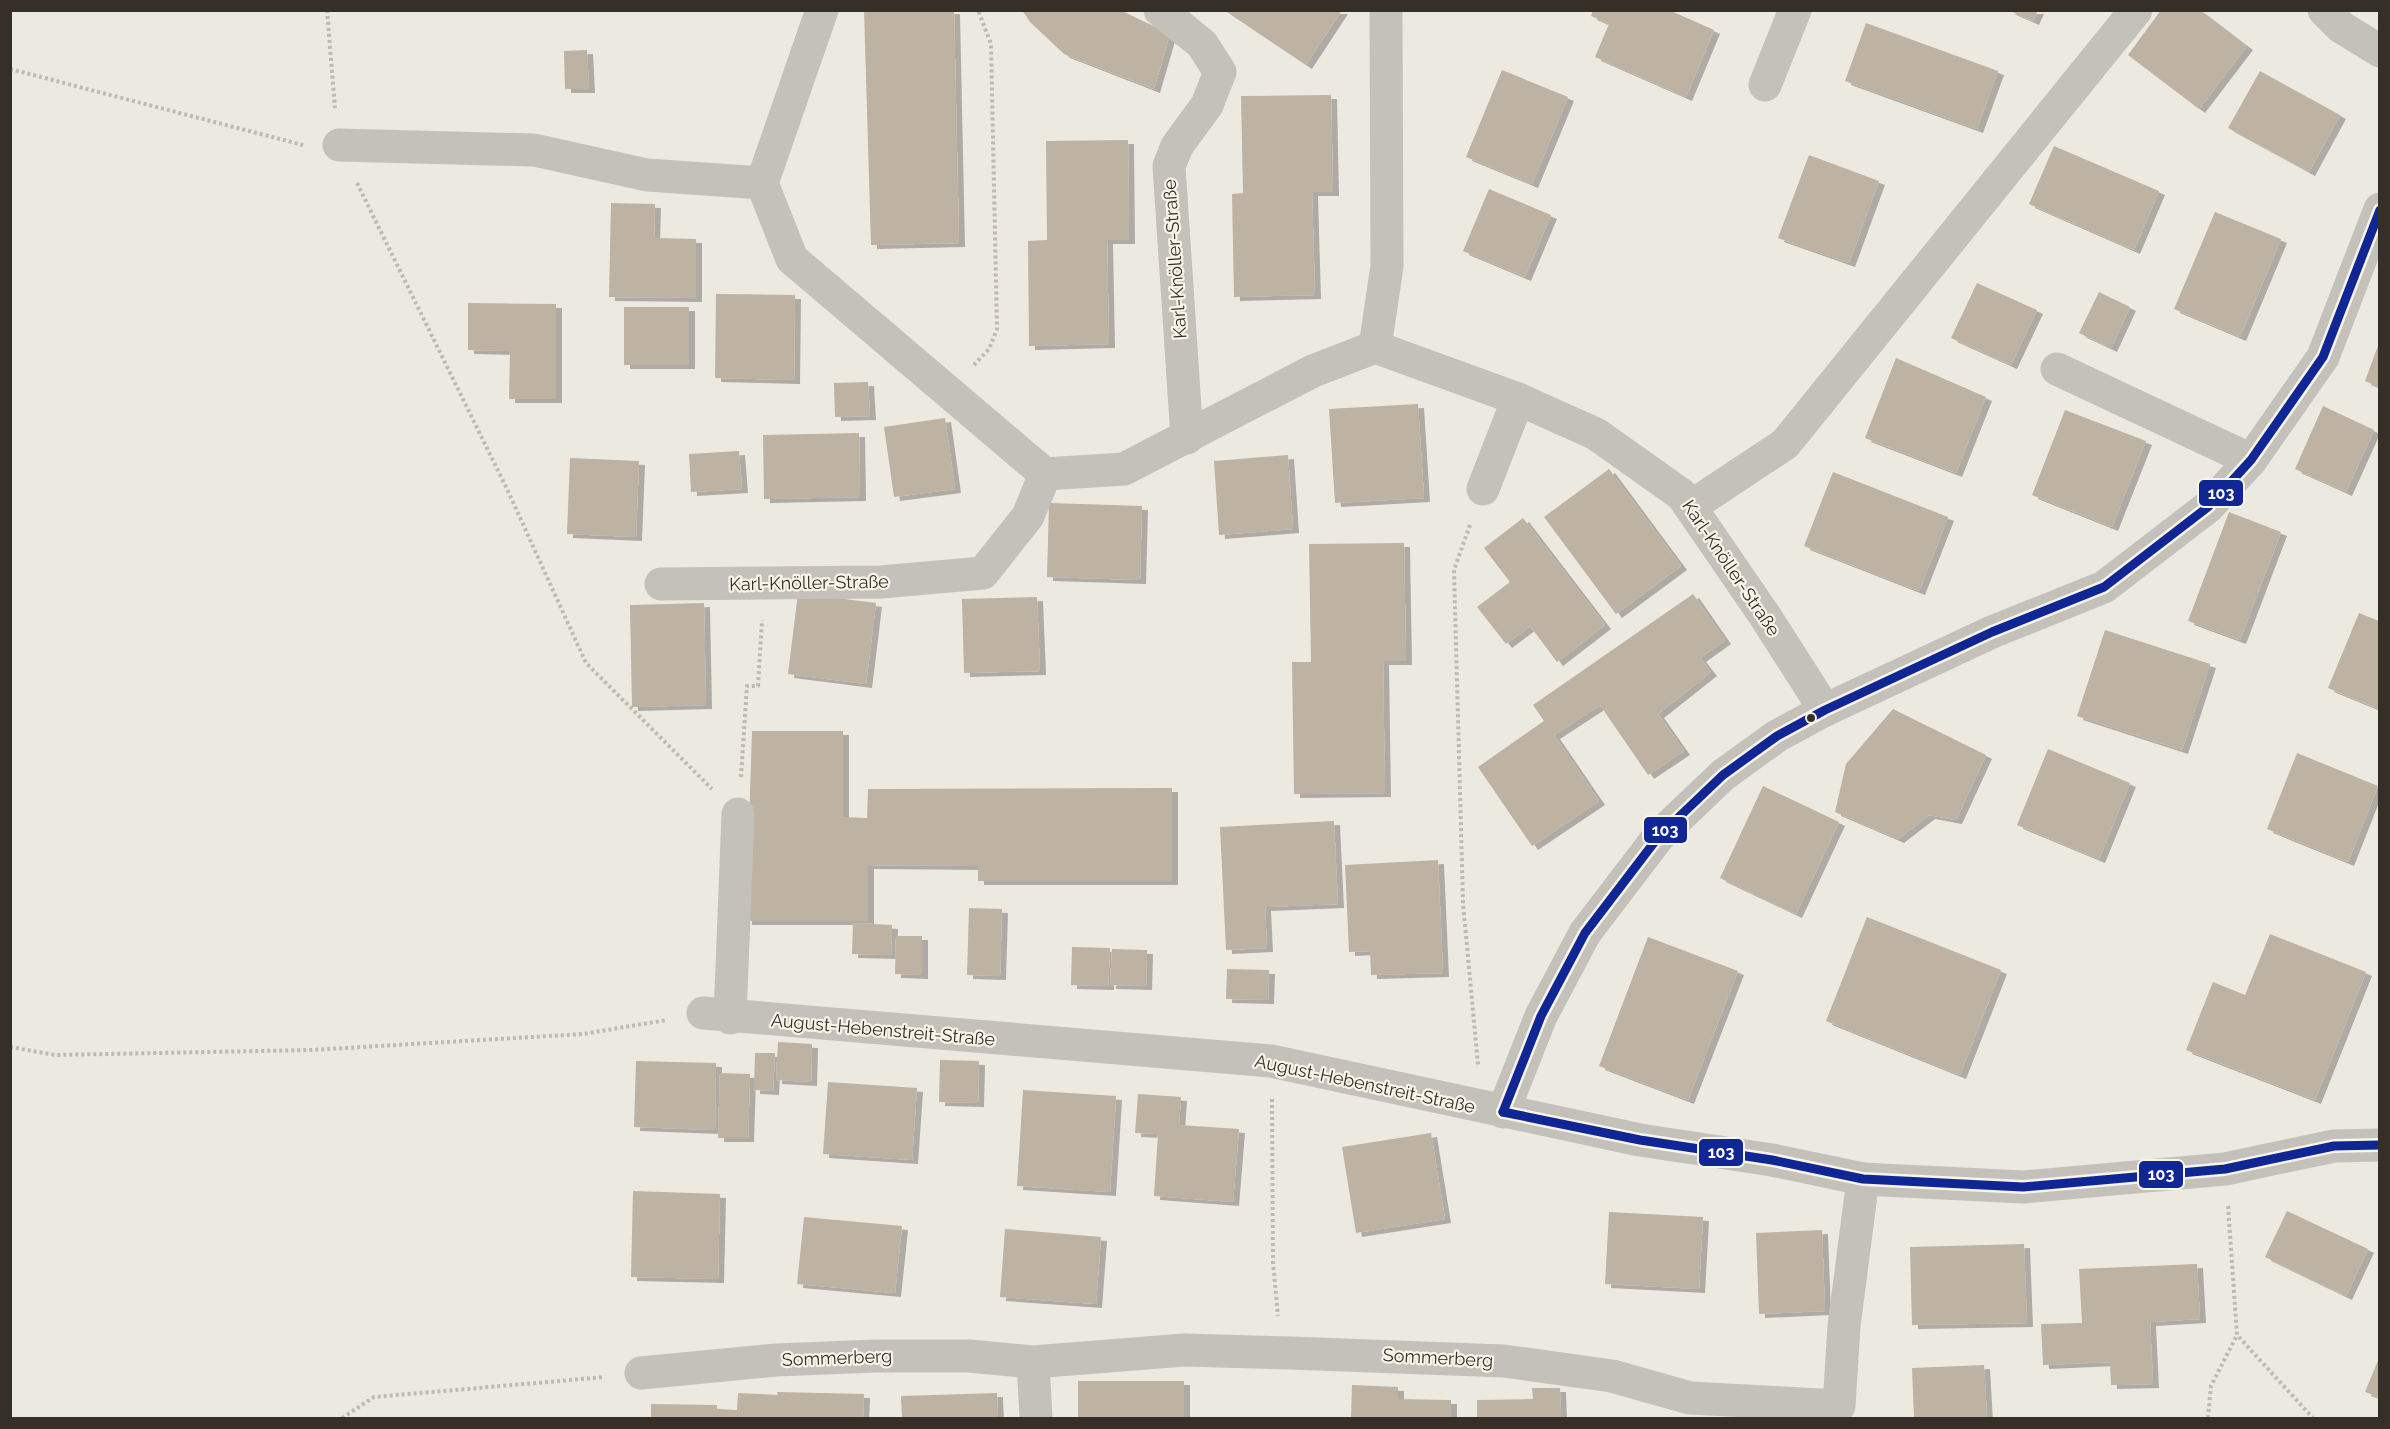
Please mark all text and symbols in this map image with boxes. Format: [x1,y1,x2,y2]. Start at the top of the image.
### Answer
street label: Karl-Knöller-Straße [1158,178,1191,339]
line badge: 103 [2198,479,2244,507]
text: 103 [2208,484,2234,503]
street label: Karl-Knöller-Straße [1678,496,1785,640]
street label: Karl-Knöller-Straße [729,571,889,594]
unlabelled marker [1805,712,1817,724]
line badge: 103 [1643,816,1688,844]
text: 103 [1652,821,1678,840]
street label: August-Hebenstreit-Straße [770,1009,996,1050]
street label: August-Hebenstreit-Straße [1253,1050,1478,1117]
line badge: 103 [1698,1138,1744,1167]
text: 103 [1708,1143,1734,1162]
line badge: 103 [2138,1160,2184,1189]
text: 103 [2148,1165,2174,1184]
street label: Sommerberg [1382,1344,1494,1371]
street label: Sommerberg [781,1345,893,1370]

